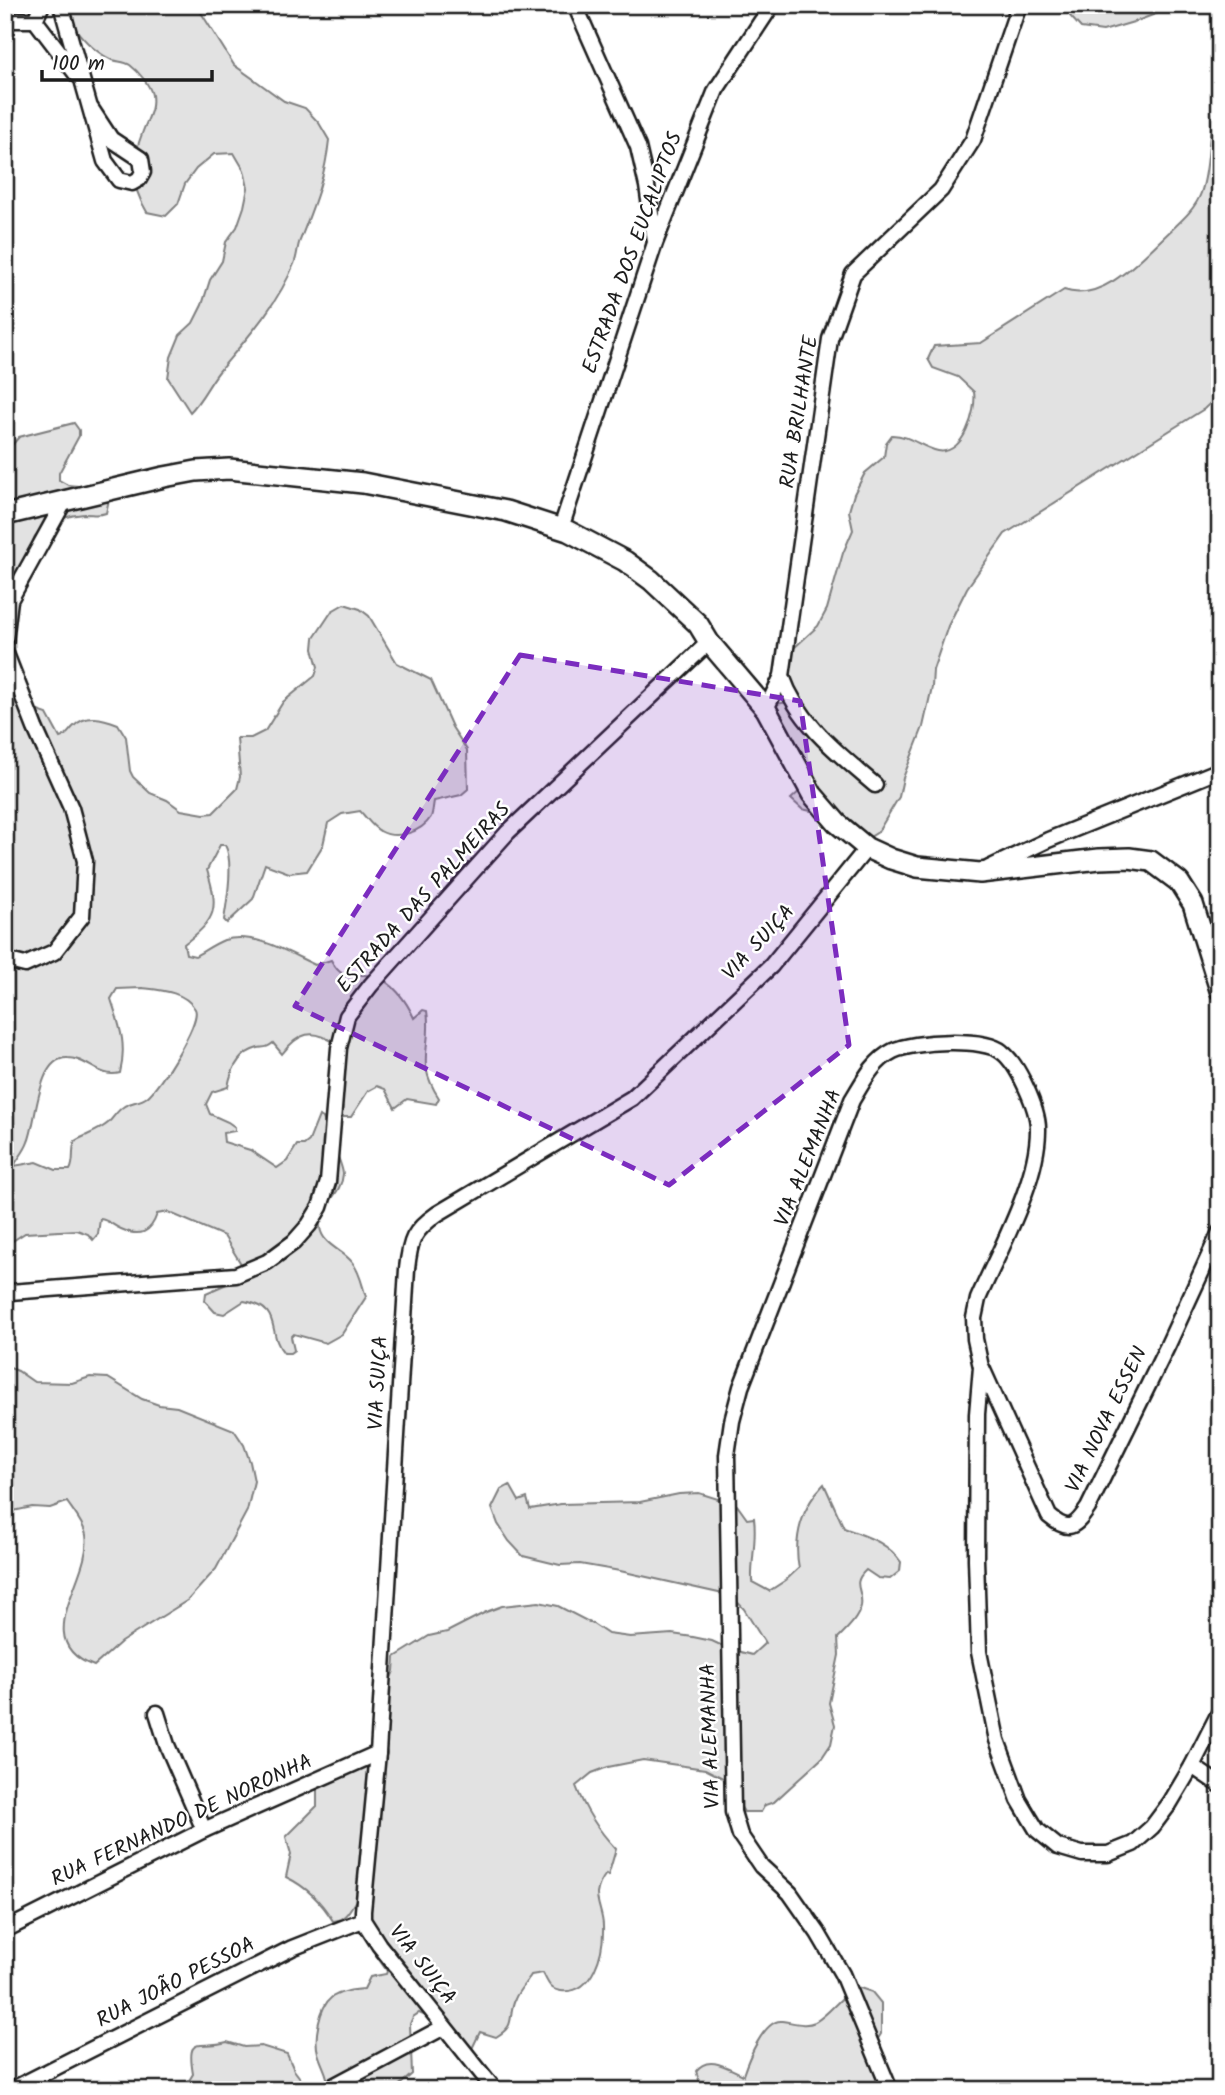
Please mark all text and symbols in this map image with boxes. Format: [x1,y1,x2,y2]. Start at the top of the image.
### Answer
scale bar [42,38,212,82]
text: 100 m [52,48,105,81]
street label: ESTRADA DOS EUCALIPTOS [574,127,692,379]
street label: RUA BRILHANTE [772,333,828,491]
street label: ESTRADA DAS PALMEIRAS [329,795,519,1001]
street label: VIA SUIÇA [715,897,803,989]
street label: VIA ALEMANHA [766,1084,852,1232]
street label: VIA SUIÇA [360,1335,398,1431]
street label: VIA NOVA ESSEN [1057,1341,1157,1499]
street label: VIA ALEMANHA [692,1663,730,1809]
street label: RUA FERNANDO DE NORONHA [46,1746,318,1896]
street label: VIA SUIÇA [380,1918,464,2012]
street label: RUA JOÃO PESSOA [91,1929,261,2037]

